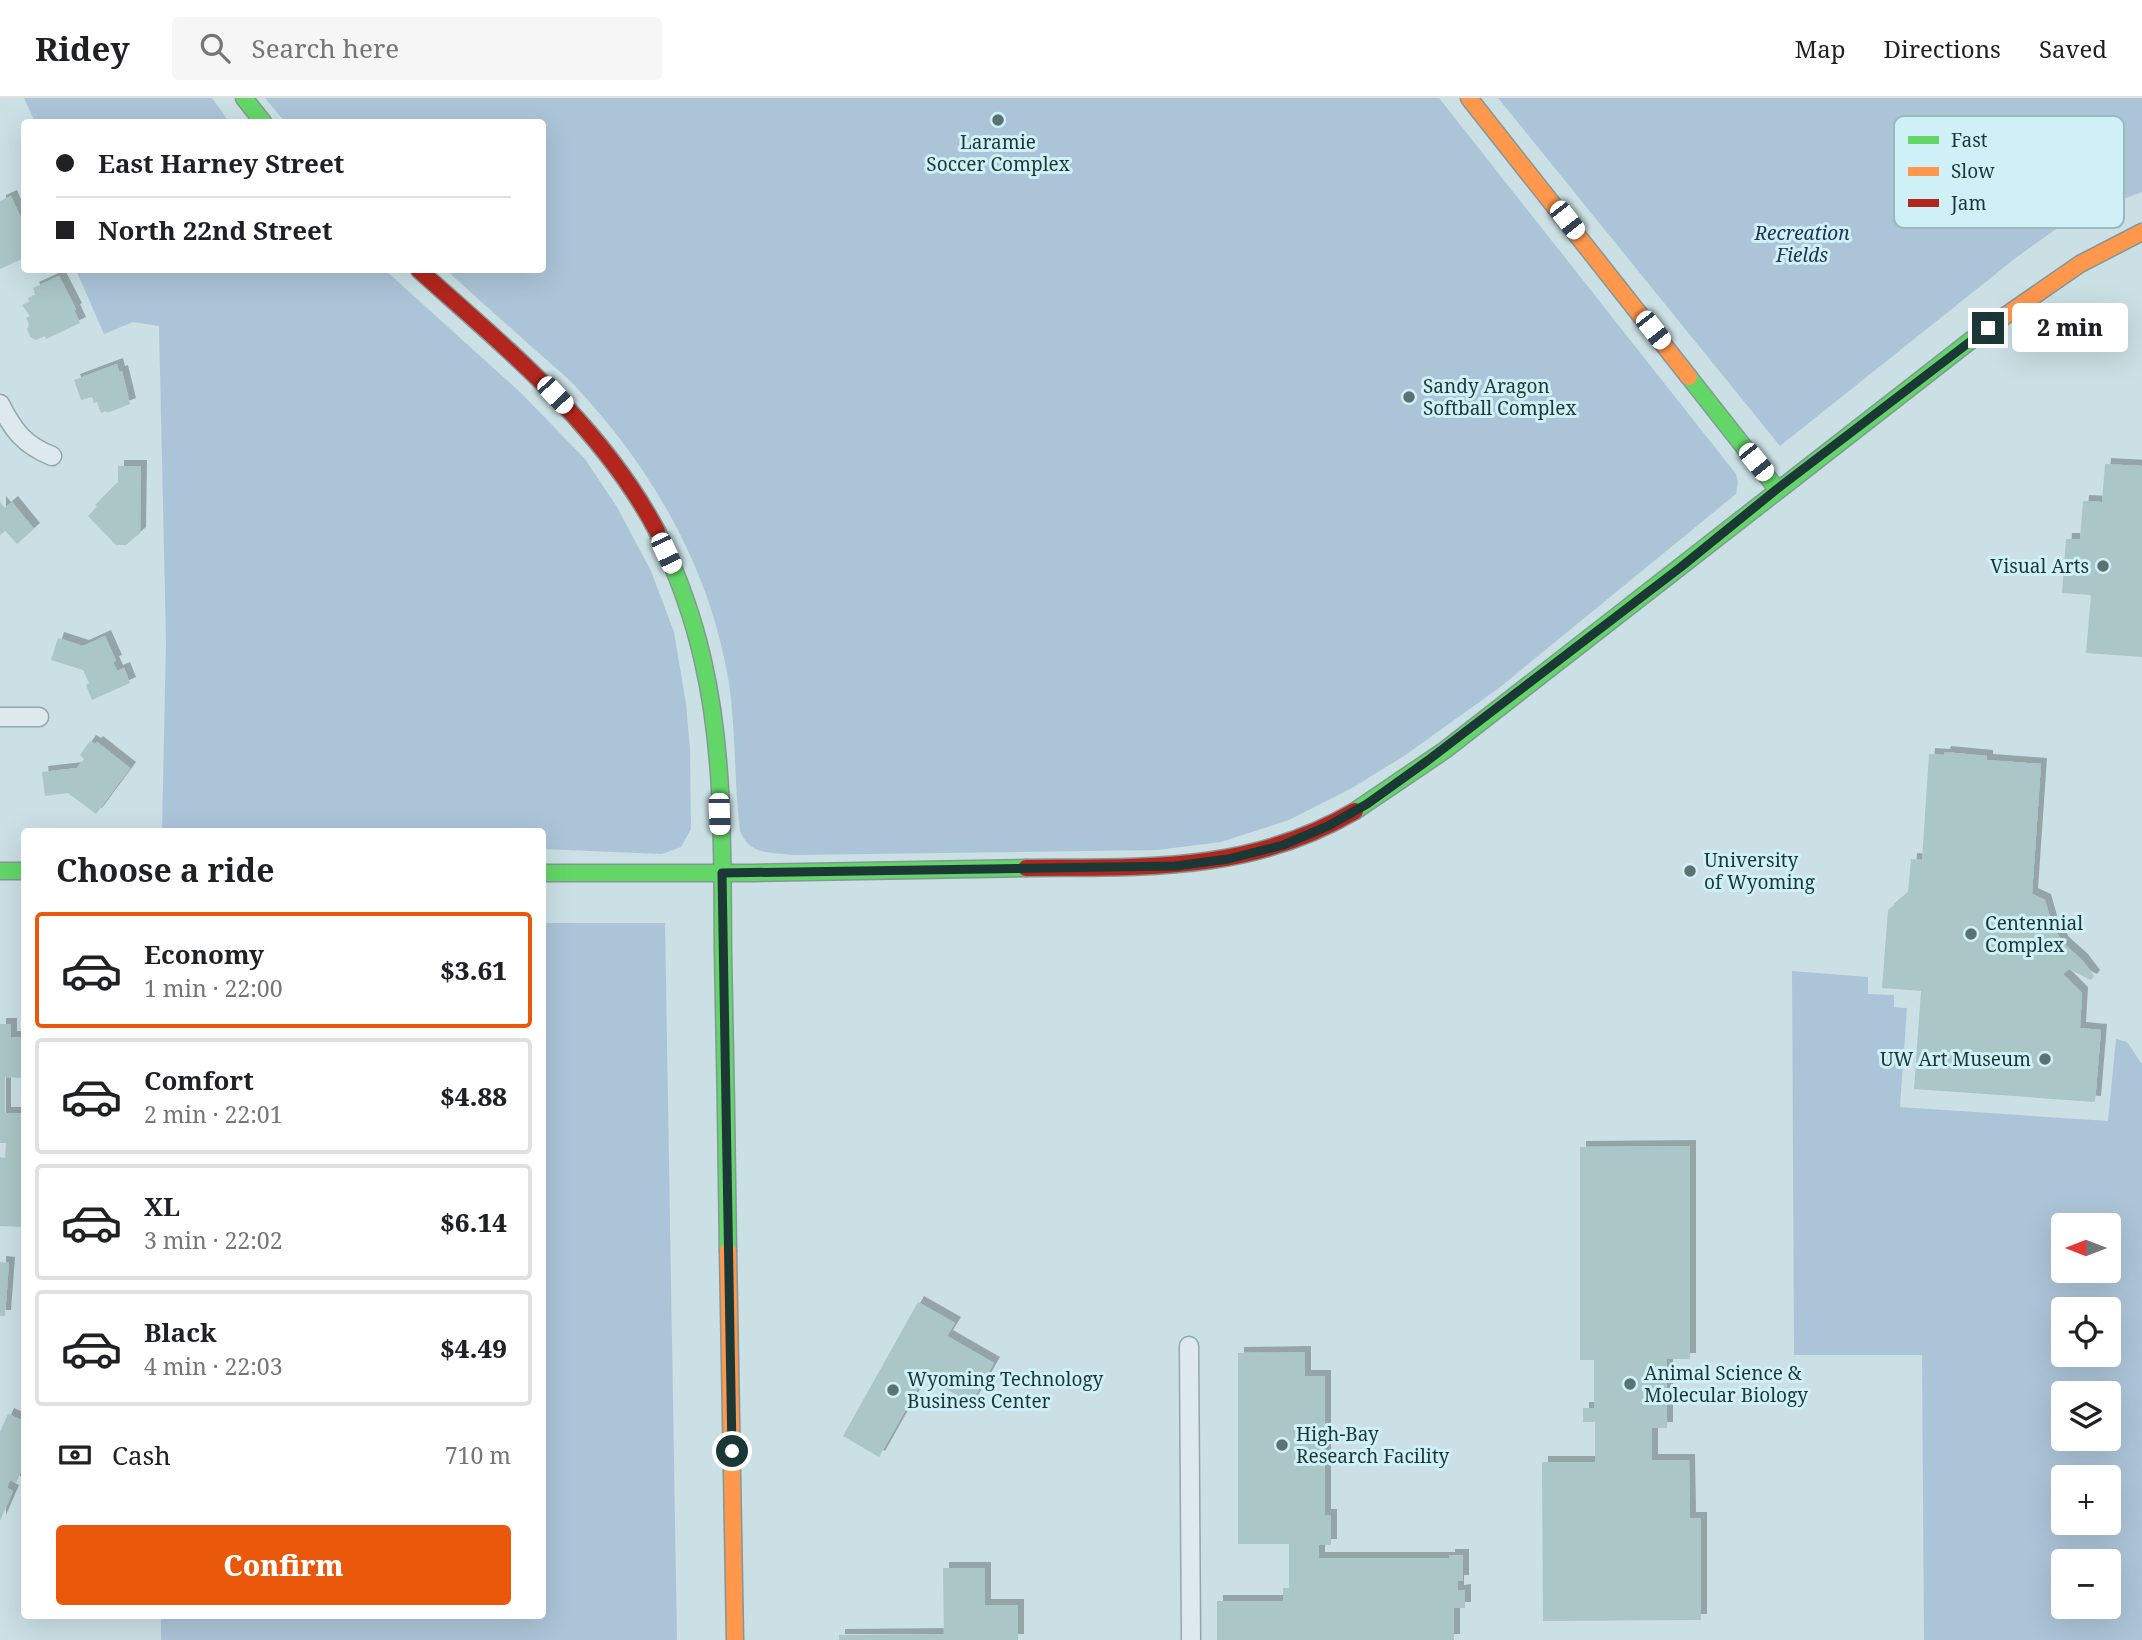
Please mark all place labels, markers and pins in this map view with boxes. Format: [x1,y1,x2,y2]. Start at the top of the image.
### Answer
marker: Laramie Soccer Complex [990,112,1006,128]
place label: Laramie Soccer Complex [926,129,1070,177]
place label: Sandy Aragon Softball Complex [1423,373,1576,421]
marker: Sandy Aragon Softball Complex [1401,389,1417,405]
place label: Visual Arts [1990,553,2089,579]
marker: Visual Arts [2095,558,2111,574]
place label: University of Wyoming [1704,847,1815,895]
marker: University of Wyoming [1682,863,1698,879]
place label: Centennial Complex [1985,910,2083,958]
marker: Centennial Complex [1963,926,1979,942]
place label: UW Art Museum [1880,1046,2031,1072]
marker: UW Art Museum [2037,1051,2053,1067]
place label: Animal Science & Molecular Biology [1644,1360,1808,1408]
place label: Wyoming Technology Business Center [907,1366,1104,1414]
marker: Animal Science & Molecular Biology [1622,1376,1638,1392]
marker: Wyoming Technology Business Center [885,1382,901,1398]
place label: High-Bay Research Facility [1296,1421,1450,1469]
marker: High-Bay Research Facility [1274,1437,1290,1453]

